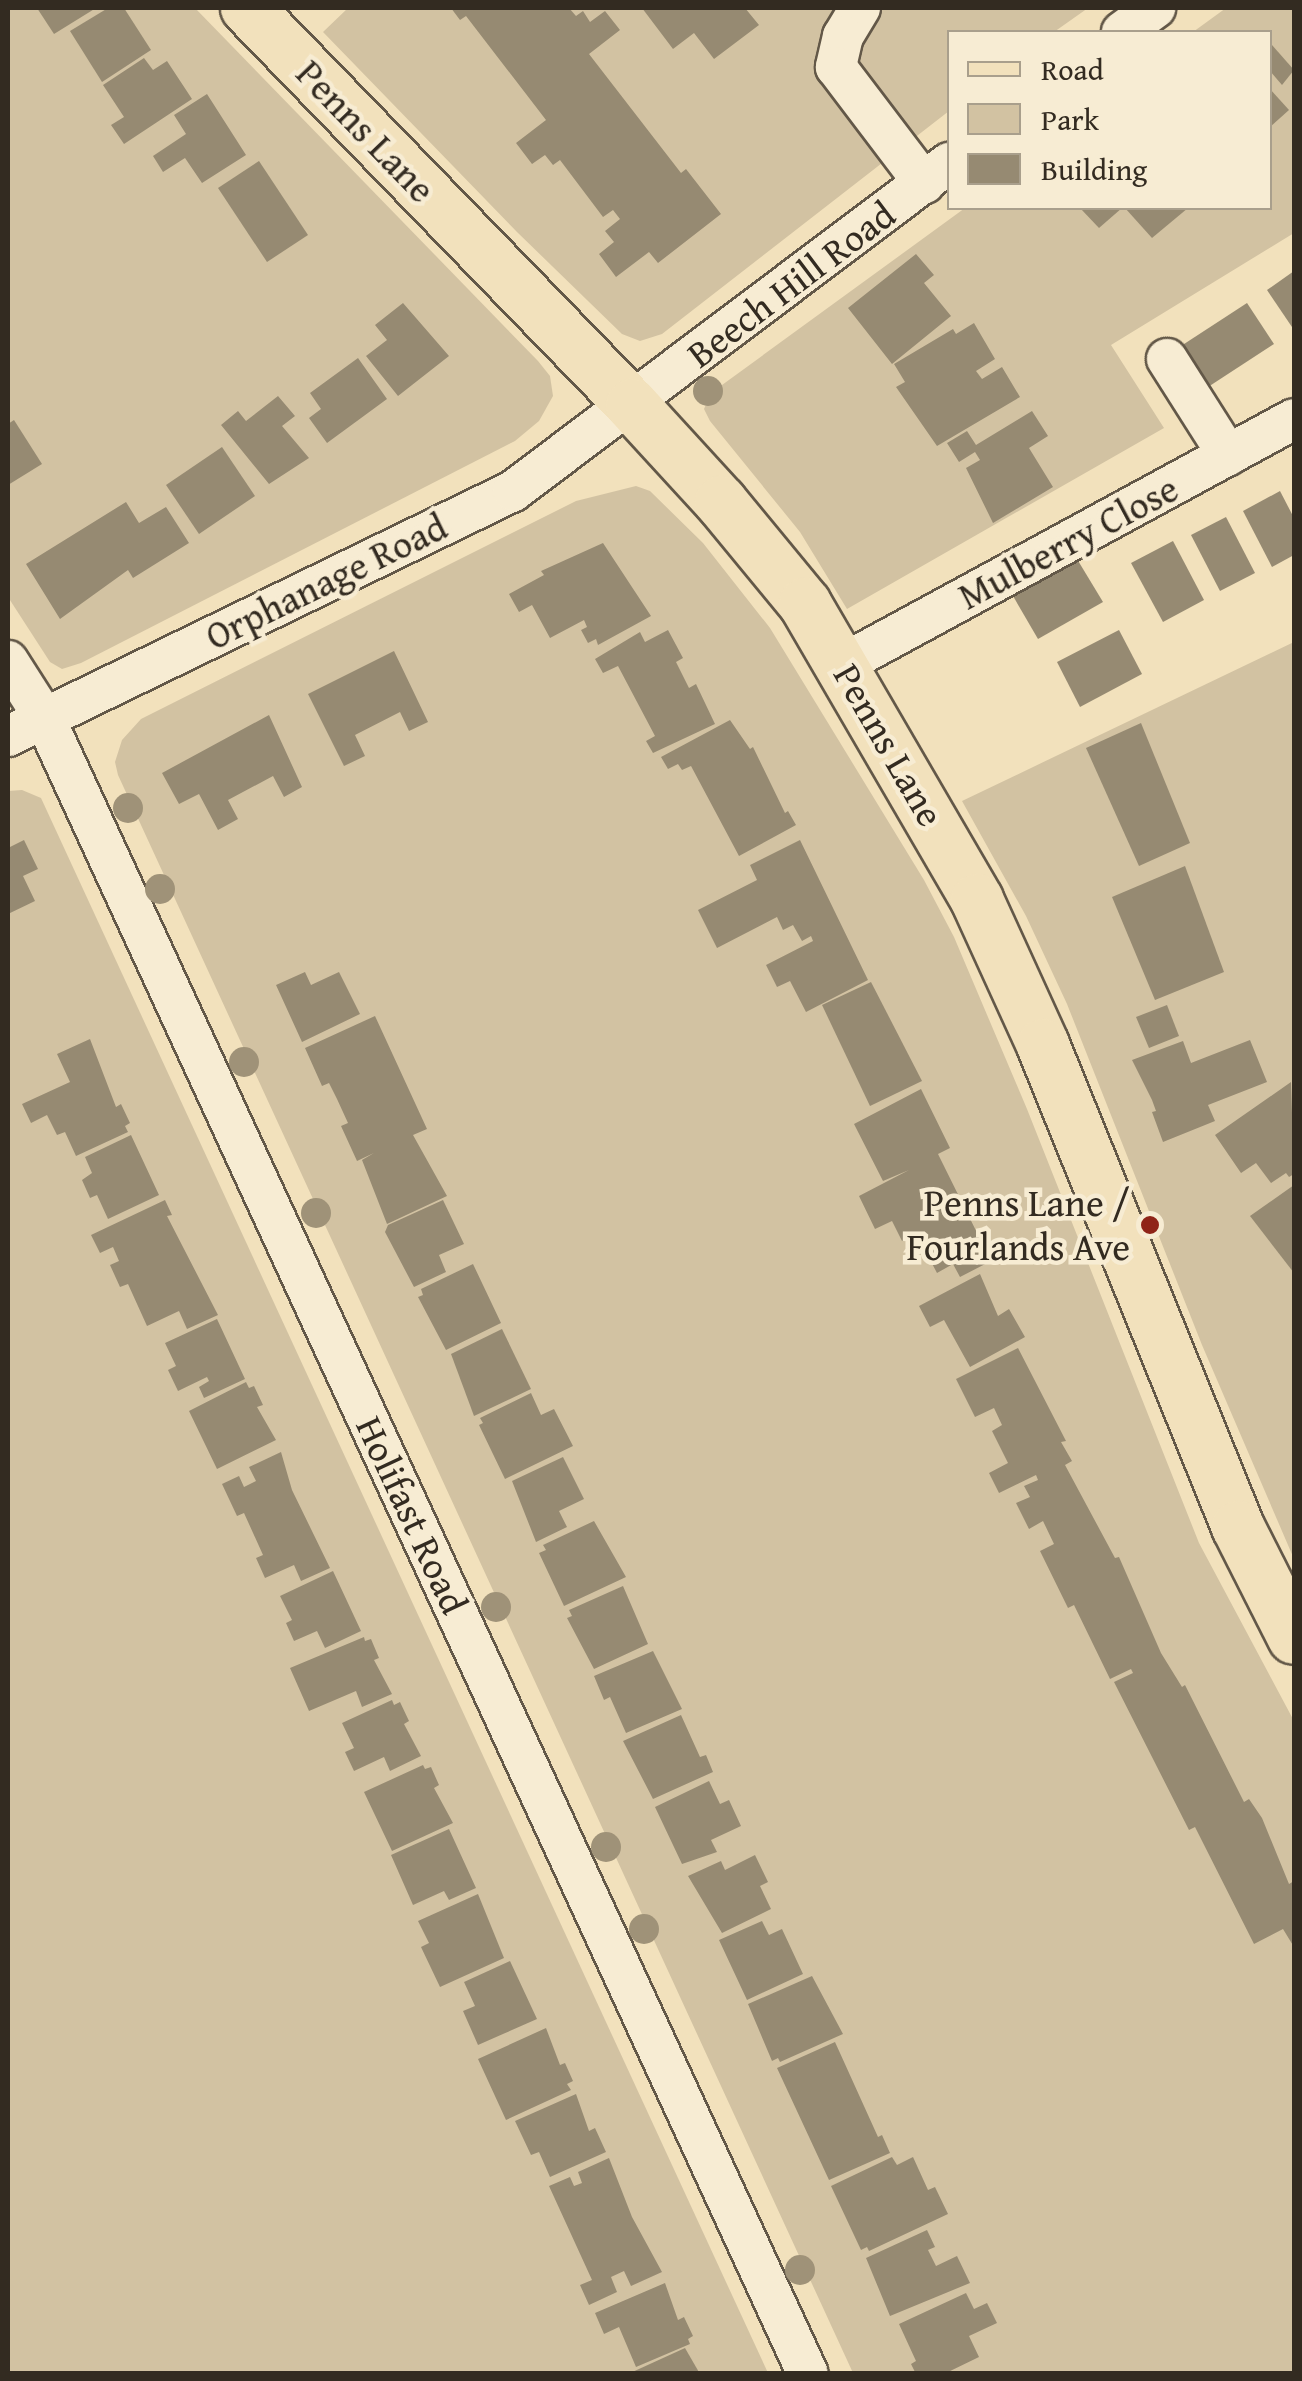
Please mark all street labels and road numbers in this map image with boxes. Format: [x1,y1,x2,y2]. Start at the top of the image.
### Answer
street label: Penns Lane [287,50,445,212]
street label: Beech Hill Road [678,191,904,377]
street label: Mulberry Close [950,465,1186,619]
street label: Orphanage Road [198,503,454,659]
street label: Penns Lane [824,656,954,834]
street label: Holifast Road [346,1409,478,1621]

